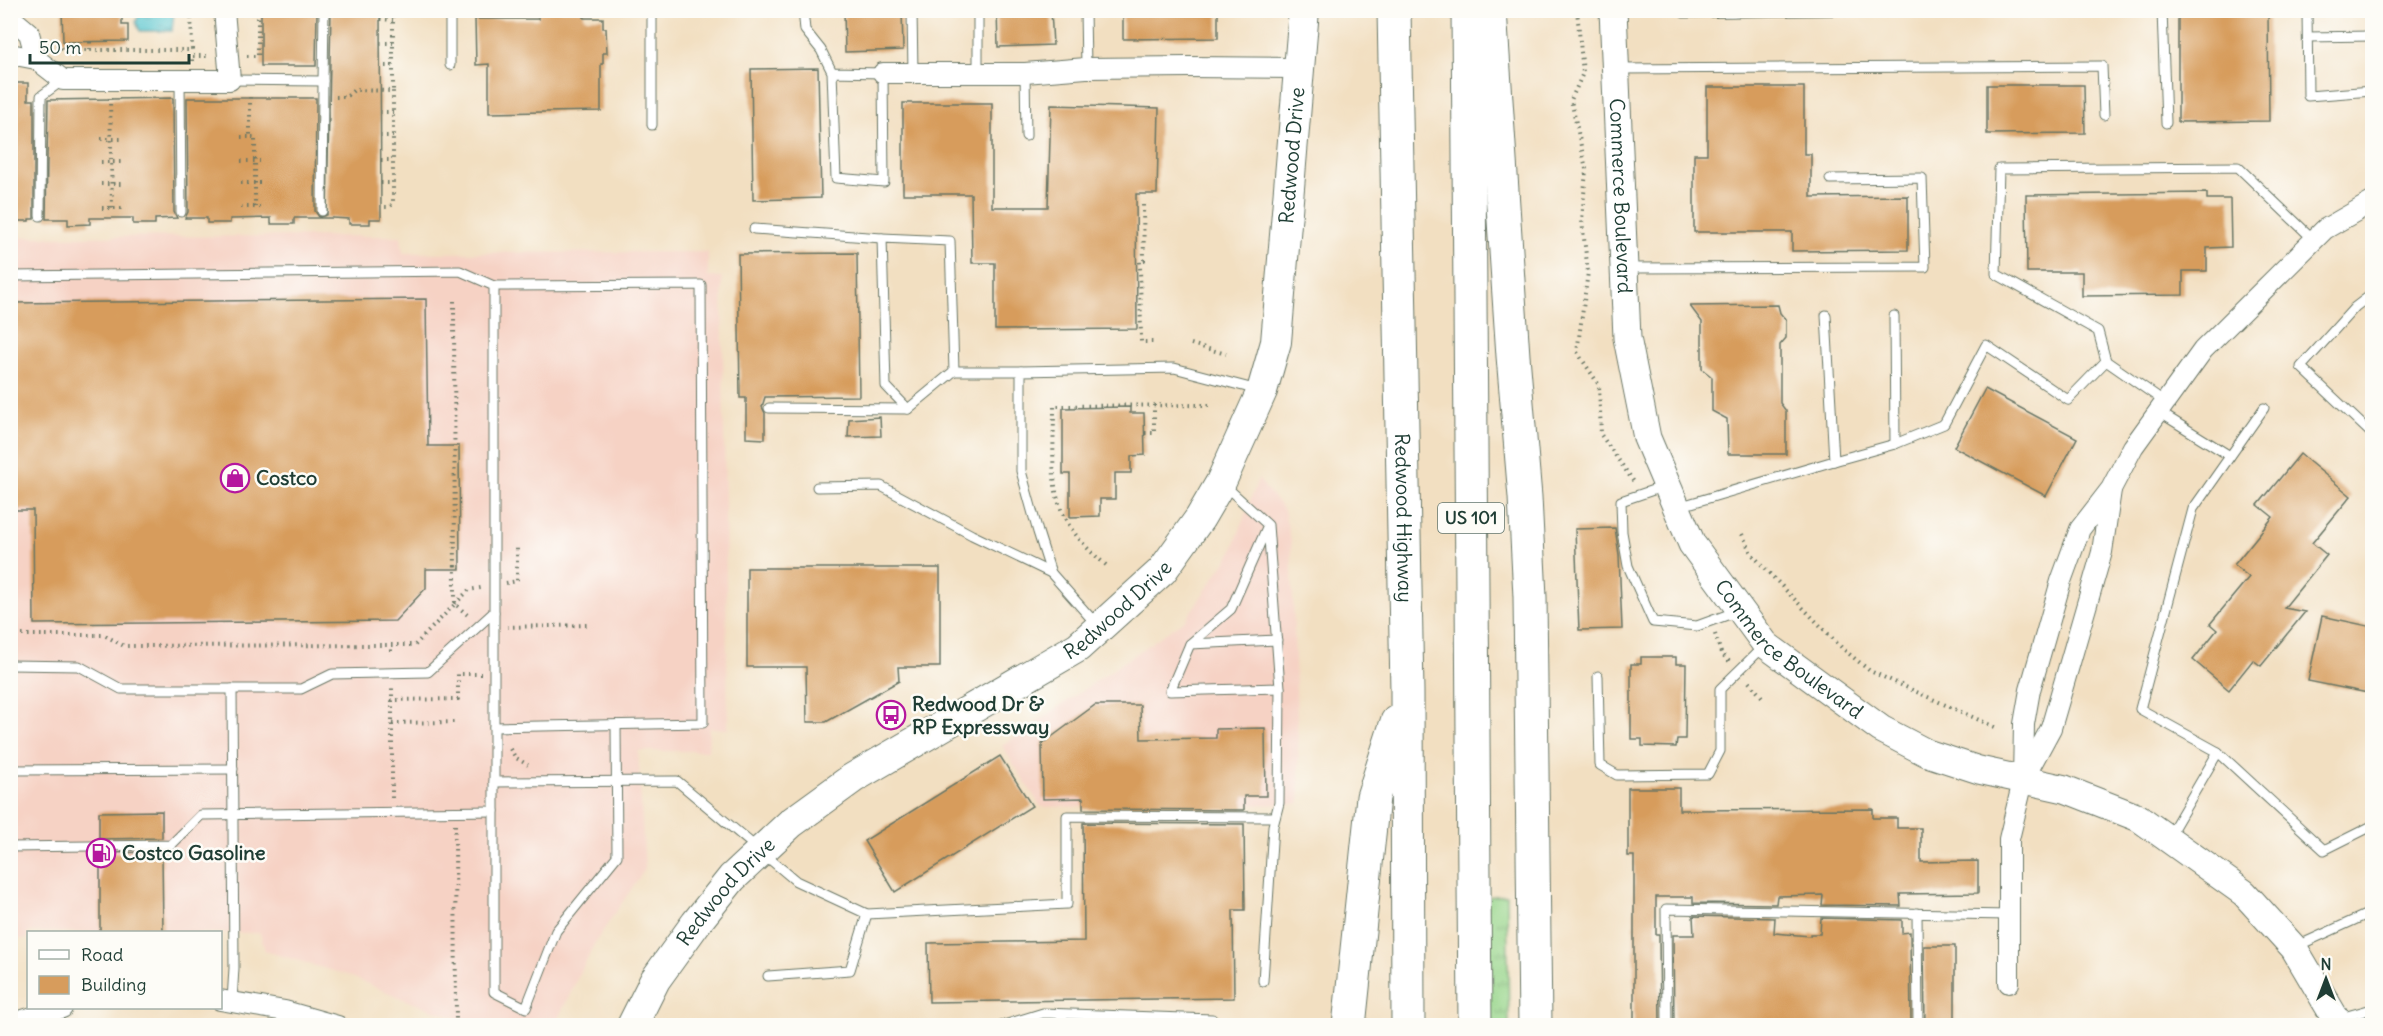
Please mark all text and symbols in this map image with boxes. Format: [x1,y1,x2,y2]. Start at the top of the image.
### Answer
scale bar [30,27,189,65]
text: 50 m [39,36,81,59]
street label: Redwood Drive [1273,86,1309,225]
street label: Commerce Boulevard [1605,98,1638,294]
street label: Redwood Highway [1390,433,1418,603]
shop icon: Costco [219,462,251,494]
place label: Costco [256,465,317,490]
road number: US 101 [1438,503,1504,533]
street label: Redwood Drive [1059,556,1177,665]
street label: Commerce Boulevard [1710,574,1868,724]
place label: Redwood Dr & RP Expressway [912,691,1049,739]
bus stop icon: Redwood Dr & RP Expressway [875,699,907,731]
street label: Redwood Drive [671,832,780,950]
fuel station icon: Costco Gasoline [85,837,117,869]
place label: Costco Gasoline [122,840,266,865]
legend [27,931,222,1009]
text: Road [81,943,124,966]
north arrow [2296,949,2356,1009]
text: N [2320,954,2332,974]
text: Building [81,973,146,996]

